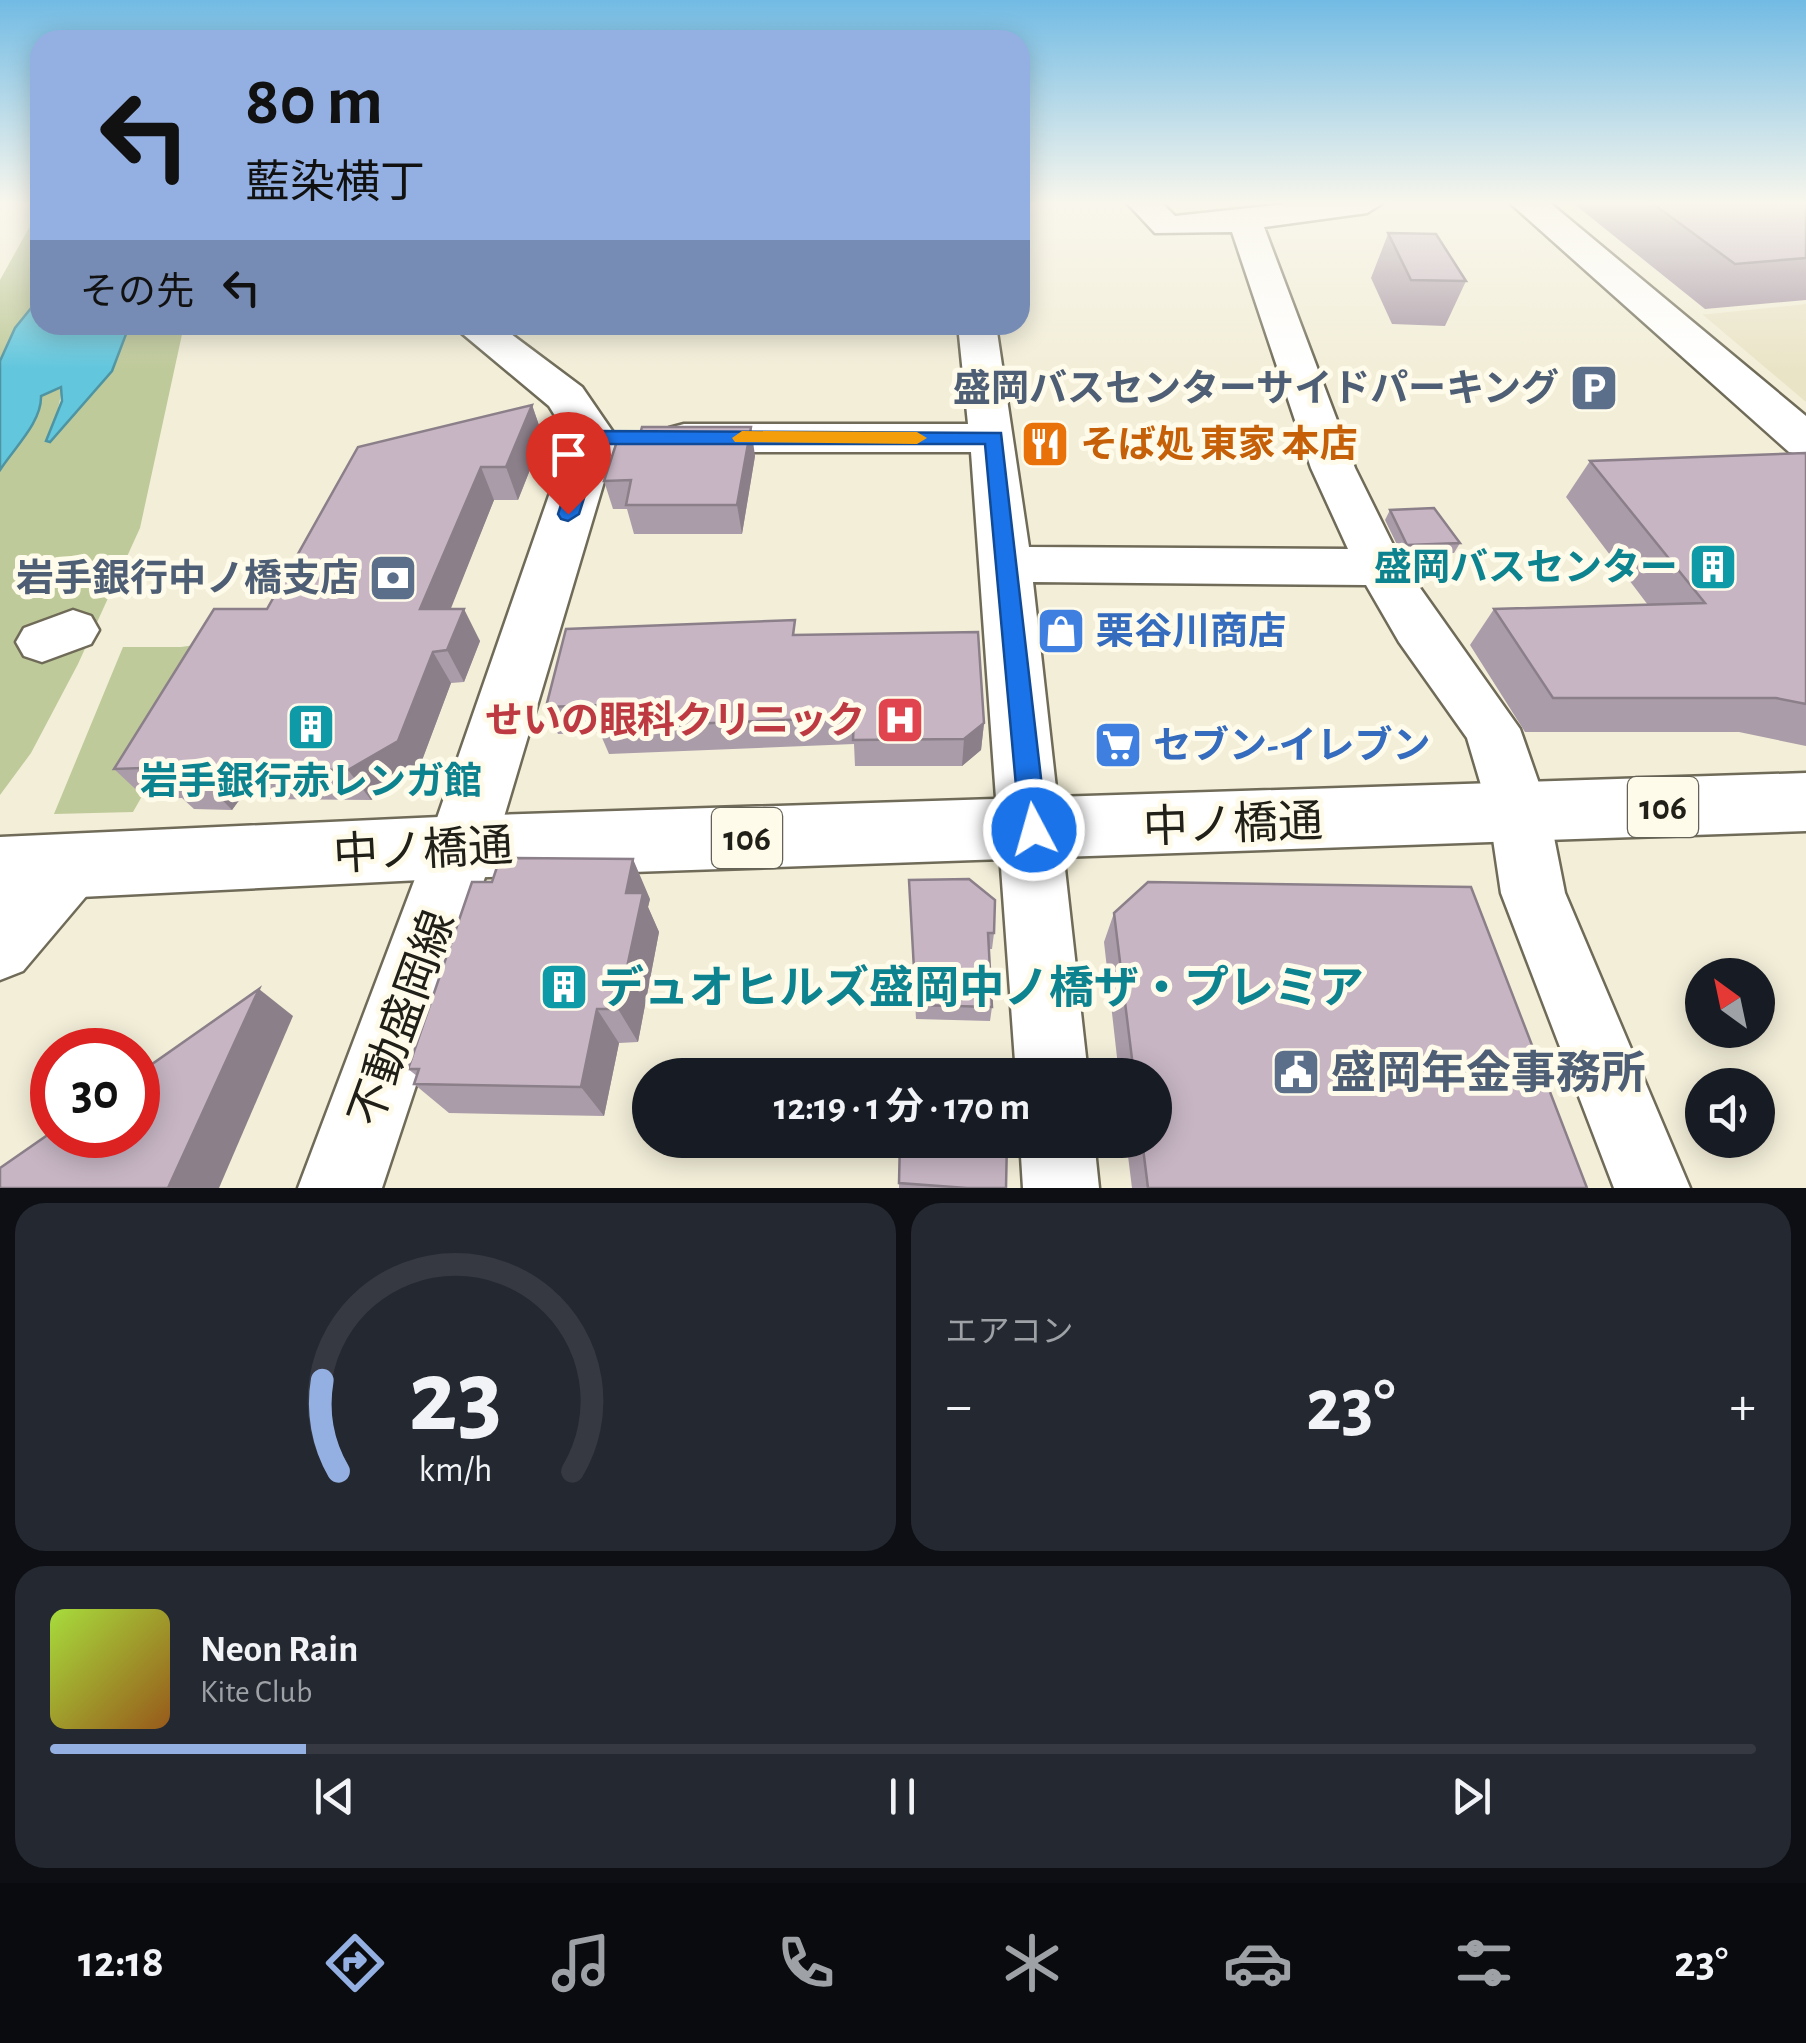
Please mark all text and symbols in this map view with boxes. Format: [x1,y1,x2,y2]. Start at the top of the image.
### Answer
text: 80 m [245,67,383,137]
icon: left [80,70,210,200]
text: 藍染横丁 [245,161,425,206]
icon: left [214,260,269,315]
text: その先 [80,274,194,312]
parking icon: 盛岡バスセンターサイドパーキング [1568,362,1620,414]
place label: 盛岡バスセンターサイドパーキング [953,367,1559,409]
pin [526,412,611,515]
restaurant icon: そば処 東家 本店 [1019,418,1071,470]
place label: そば処 東家 本店 [1080,424,1357,465]
icon: arrive [541,427,596,482]
building icon: 盛岡バスセンター [1687,541,1739,593]
place label: 盛岡バスセンター [1374,547,1678,588]
bank icon: 岩手銀行中ノ橋支店 [367,552,419,604]
place label: 岩手銀行中ノ橋支店 [16,558,358,599]
shop icon: 栗谷川商店 [1035,605,1087,657]
place label: 栗谷川商店 [1096,611,1286,652]
hospital icon: せいの眼科クリニック [874,694,926,746]
place label: せいの眼科クリニック [485,700,865,741]
building icon: 岩手銀行赤レンガ館 [285,701,337,753]
supermarket icon: セブン-イレブン [1092,719,1144,771]
place label: セブン-イレブン [1153,725,1431,766]
place label: 岩手銀行赤レンガ館 [140,761,482,802]
road number: 106 [1628,777,1698,837]
position arrow [982,778,1086,882]
street label: 中ノ橋通 [1142,798,1324,851]
road number: 106 [712,808,782,868]
street label: 中ノ橋通 [332,822,514,879]
street label: 不動盛岡線 [342,905,463,1132]
north arrow [1685,958,1775,1048]
map controls [1685,958,1775,1158]
building icon: デュオヒルズ盛岡中ノ橋ザ・プレミア [538,961,590,1013]
place label: デュオヒルズ盛岡中ノ橋ザ・プレミア [599,963,1364,1012]
speed limit sign: 30 [30,1028,160,1158]
public building icon: 盛岡年金事務所 [1270,1046,1322,1098]
place label: 盛岡年金事務所 [1331,1049,1646,1097]
button: sound [1685,1068,1775,1158]
text: 12:19 · 1 分 · 170 m [774,1089,1030,1127]
text: エアコン [946,1316,1074,1348]
text: 23 [408,1346,502,1450]
text: 23° [1306,1369,1396,1444]
text: − [946,1379,972,1434]
text: + [1730,1379,1756,1434]
text: km/h [418,1452,492,1488]
text: Neon Rain [200,1631,358,1669]
text: Kite Club [200,1676,312,1708]
icon: previous [307,1769,362,1824]
icon: pause [875,1769,930,1824]
icon: next [1444,1769,1499,1824]
icon: directions [320,1928,390,1998]
icon: music [546,1928,616,1998]
icon: phone [771,1928,841,1998]
icon: climate [997,1928,1067,1998]
icon: car [1223,1928,1293,1998]
icon: filters [1449,1928,1519,1998]
text: 12:18 [78,1940,164,1985]
text: 23° [1674,1940,1728,1985]

